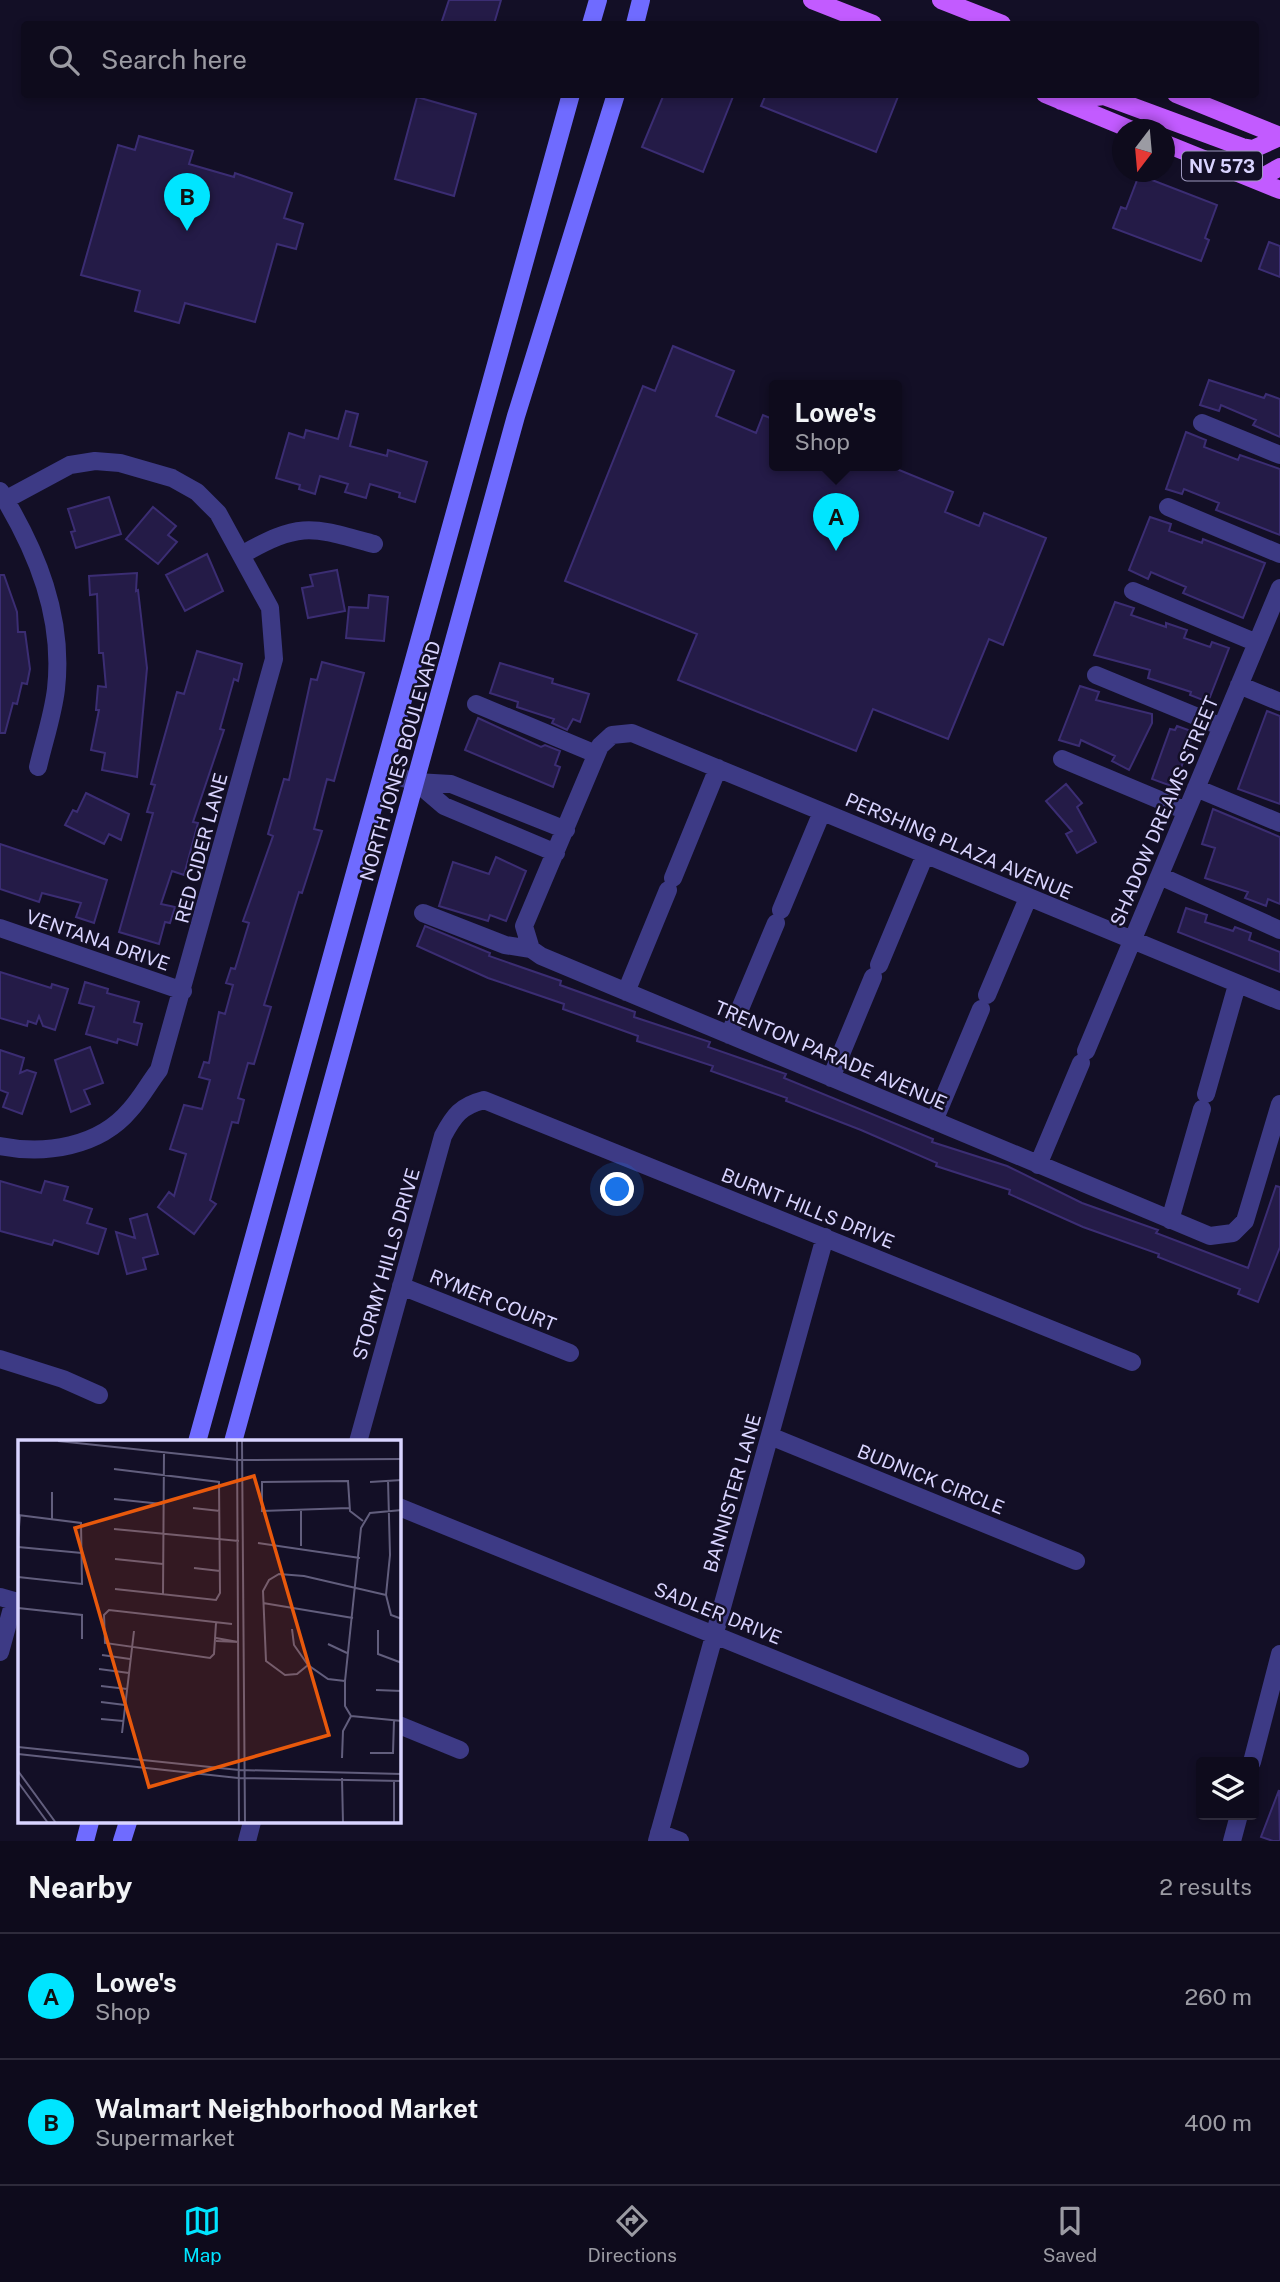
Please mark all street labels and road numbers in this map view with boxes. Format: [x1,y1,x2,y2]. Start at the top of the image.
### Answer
road number: NV 573 [1182,152,1262,181]
street label: NORTH JONES BOULEVARD [355,638,445,884]
street label: SHADOW DREAMS STREET [1106,693,1222,929]
street label: RED CIDER LANE [170,771,232,925]
street label: PERSHING PLAZA AVENUE [842,788,1076,904]
street label: VENTANA DRIVE [23,905,173,975]
street label: TRENTON PARADE AVENUE [712,996,950,1114]
street label: BURNT HILLS DRIVE [718,1163,898,1253]
street label: STORMY HILLS DRIVE [348,1166,424,1362]
street label: RYMER COURT [427,1265,559,1335]
street label: BANNISTER LANE [699,1411,765,1575]
street label: BUDNICK CIRCLE [854,1439,1008,1519]
street label: SADLER DRIVE [651,1577,785,1649]

